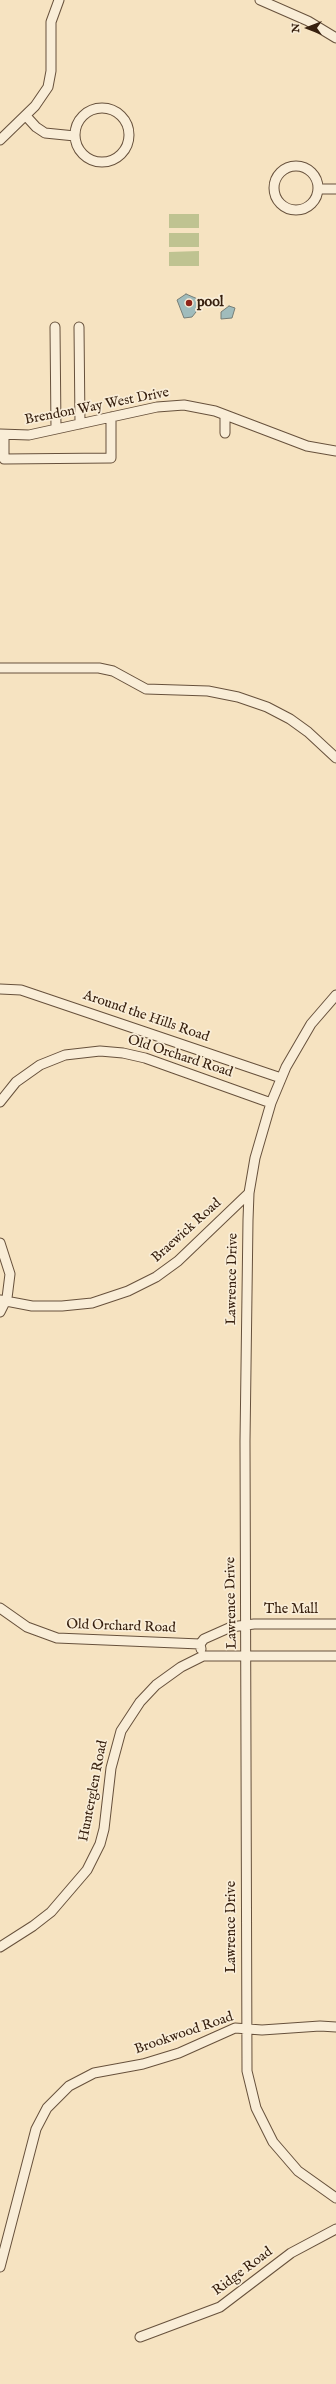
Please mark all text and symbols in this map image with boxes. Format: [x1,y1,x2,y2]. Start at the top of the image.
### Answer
north arrow [288,8,328,48]
text: N [289,23,303,33]
place label: pool [197,295,223,311]
marker: pool [184,298,194,308]
street label: Brendon Way West Drive [23,385,171,429]
street label: Around the Hills Road [81,988,211,1046]
street label: Old Orchard Road [125,1032,235,1082]
street label: Braewick Road [149,1195,225,1267]
street label: Lawrence Drive [224,1233,242,1325]
street label: Lawrence Drive [223,1557,241,1649]
street label: The Mall [264,1602,318,1618]
street label: Old Orchard Road [66,1617,176,1637]
street label: Hunterglen Road [76,1739,112,1843]
street label: Lawrence Drive [224,1881,240,1973]
street label: Brookwood Road [132,2009,236,2059]
street label: Ridge Road [210,2244,276,2300]

